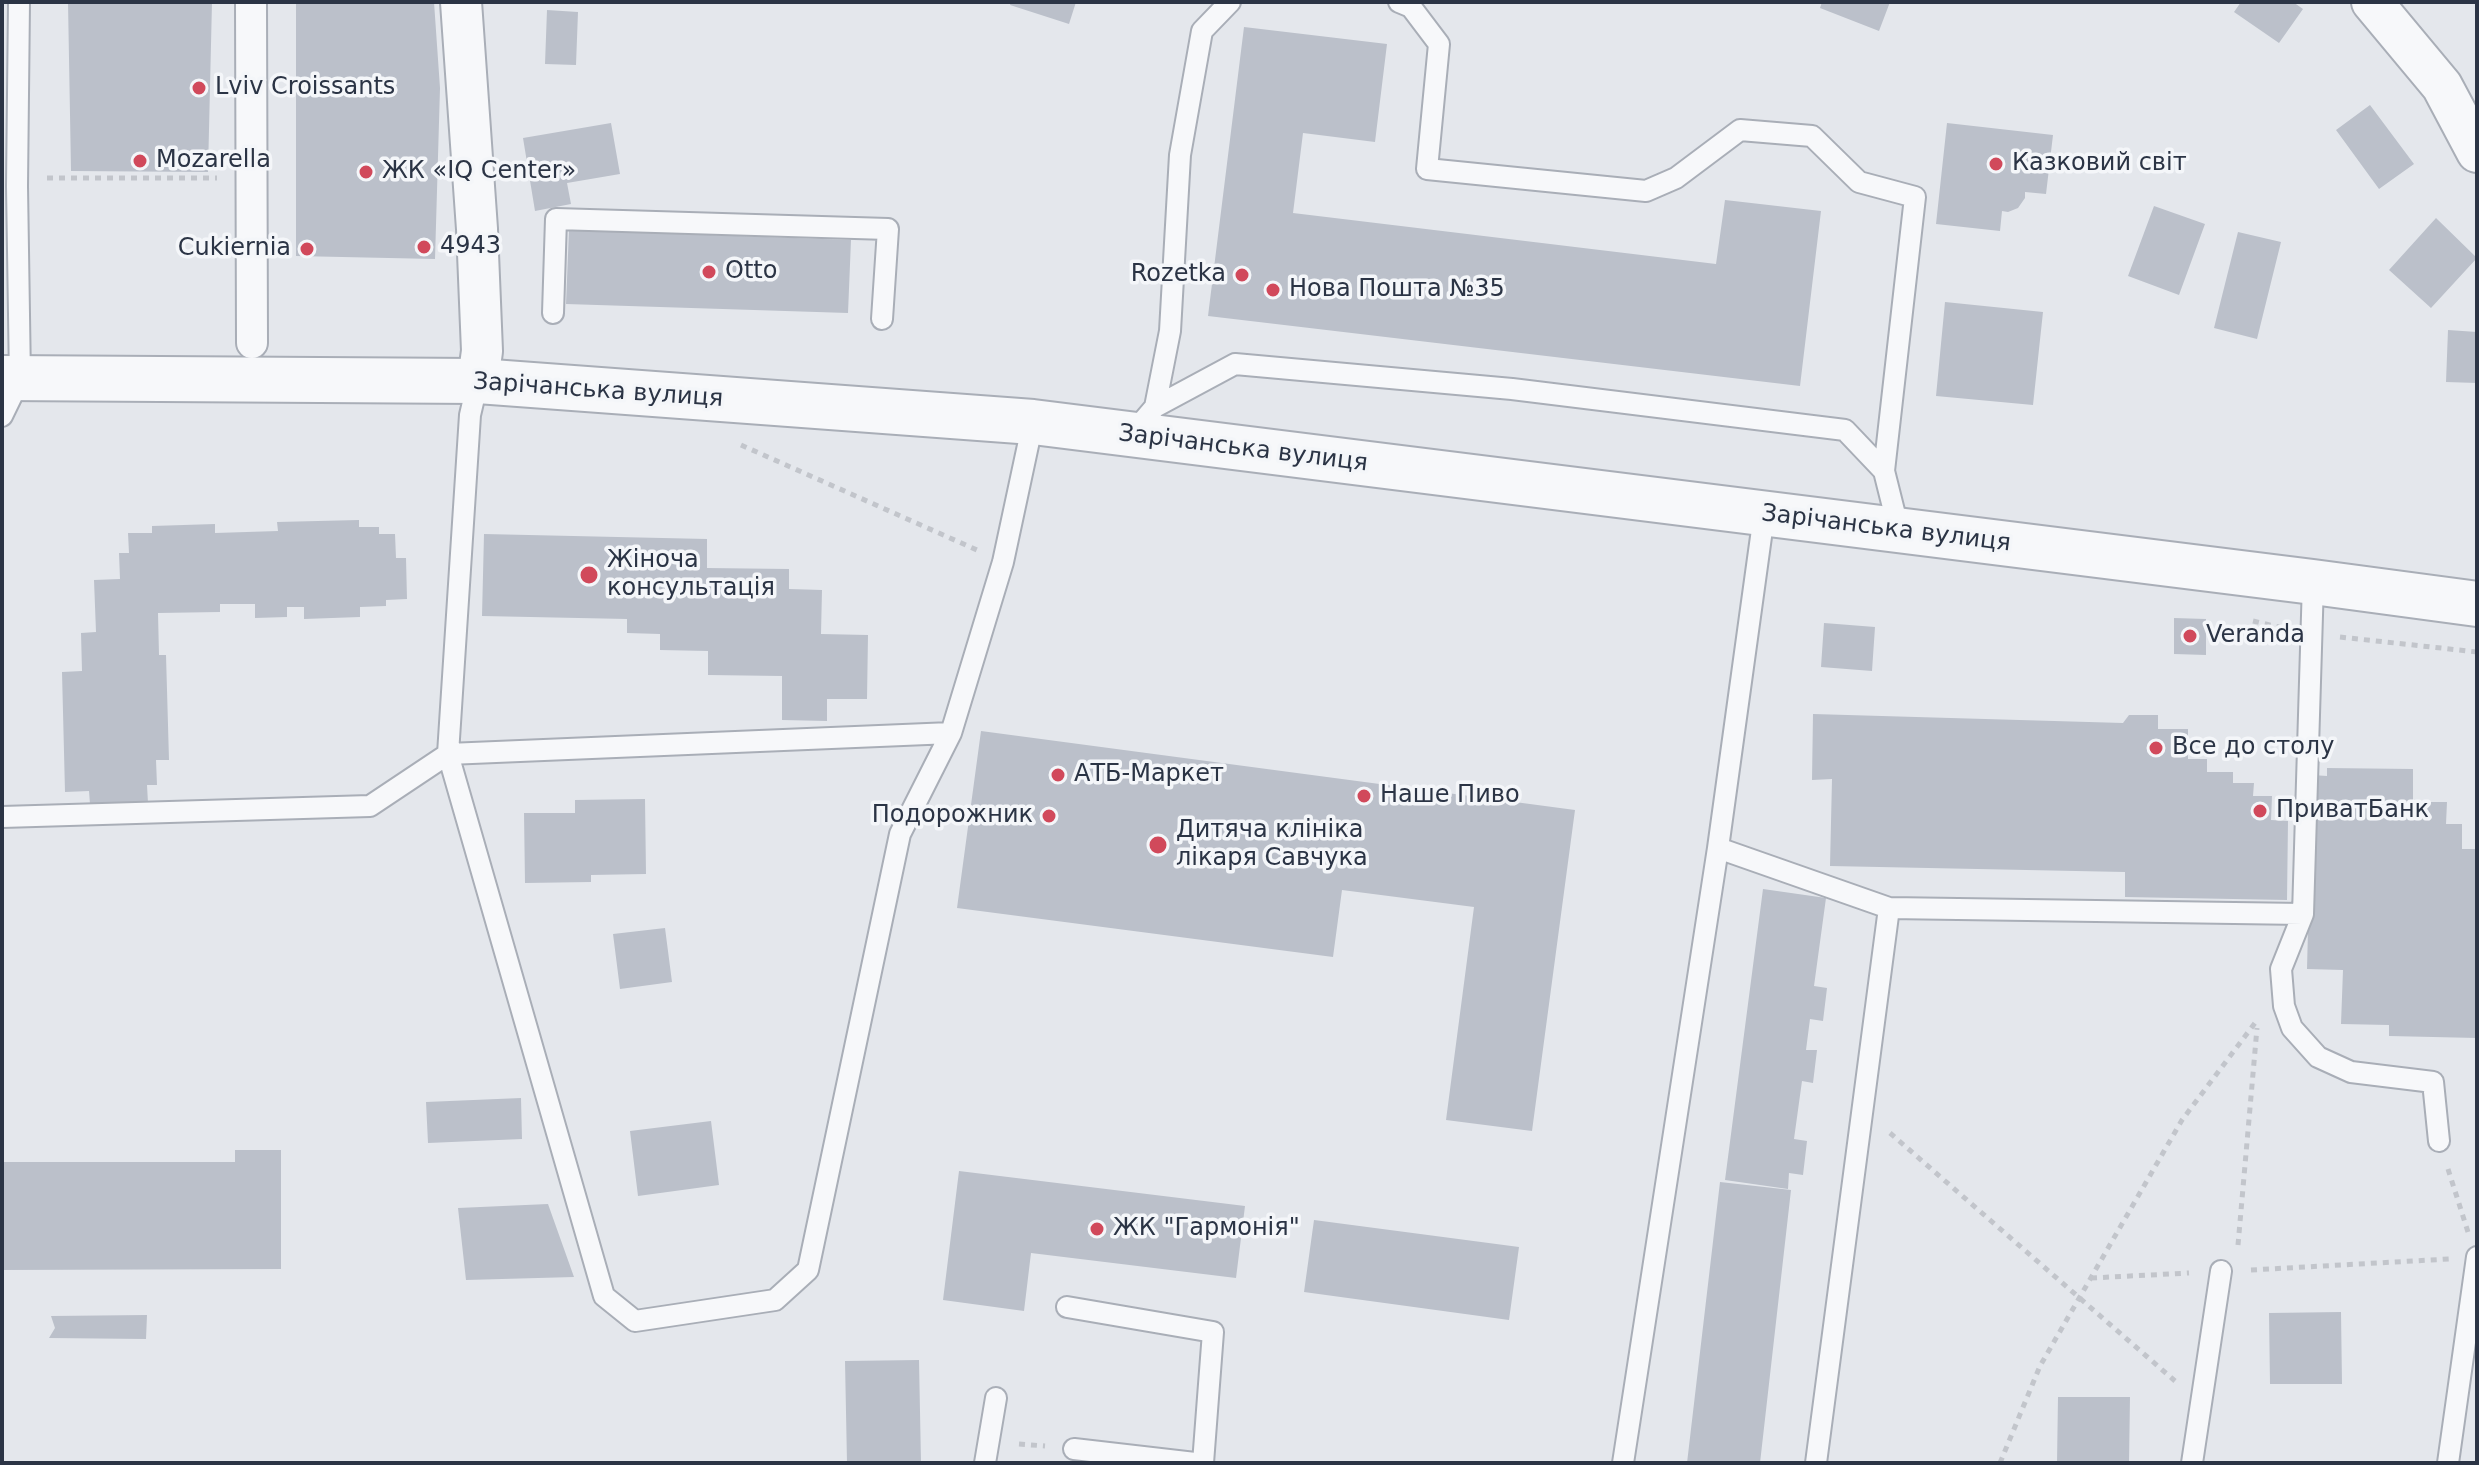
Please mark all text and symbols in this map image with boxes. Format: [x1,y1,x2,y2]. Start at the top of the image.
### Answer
place label: Lviv Croissants [215,74,395,102]
marker: Lviv Croissants [190,79,208,97]
place label: Mozarella [156,147,271,175]
place label: Казковий світ [2012,150,2187,178]
marker: Mozarella [131,152,149,170]
marker: Казковий світ [1987,155,2005,173]
place label: ЖК «IQ Center» [382,158,576,186]
marker: ЖК «IQ Center» [357,163,375,181]
place label: 4943 [440,233,501,261]
place label: Cukiernia [178,235,291,263]
marker: 4943 [415,238,433,256]
marker: Cukiernia [298,240,316,258]
place label: Otto [725,258,777,286]
place label: Rozetka [1131,261,1226,289]
marker: Otto [700,263,718,281]
marker: Rozetka [1233,266,1251,284]
place label: Нова Пошта №35 [1289,276,1505,304]
marker: Нова Пошта №35 [1264,281,1282,299]
street label: Зарічанська вулиця [472,368,724,414]
street label: Зарічанська вулиця [1117,419,1369,479]
street label: Зарічанська вулиця [1760,499,2012,559]
place label: Жіноча консультація [607,547,775,603]
marker: Жіноча консультація [578,564,600,586]
place label: Veranda [2206,622,2305,650]
marker: Veranda [2181,627,2199,645]
place label: Все до столу [2172,734,2334,762]
marker: Все до столу [2147,739,2165,757]
place label: АТБ-Маркет [1074,761,1224,789]
marker: АТБ-Маркет [1049,766,1067,784]
place label: Наше Пиво [1380,782,1520,810]
marker: Наше Пиво [1355,787,1373,805]
place label: ПриватБанк [2276,797,2429,825]
place label: Подорожник [872,802,1033,830]
marker: ПриватБанк [2251,802,2269,820]
marker: Подорожник [1040,807,1058,825]
place label: Дитяча клініка лікаря Савчука [1176,817,1368,873]
marker: Дитяча клініка лікаря Савчука [1147,834,1169,856]
place label: ЖК "Гармонія" [1113,1215,1300,1243]
marker: ЖК "Гармонія" [1088,1220,1106,1238]

